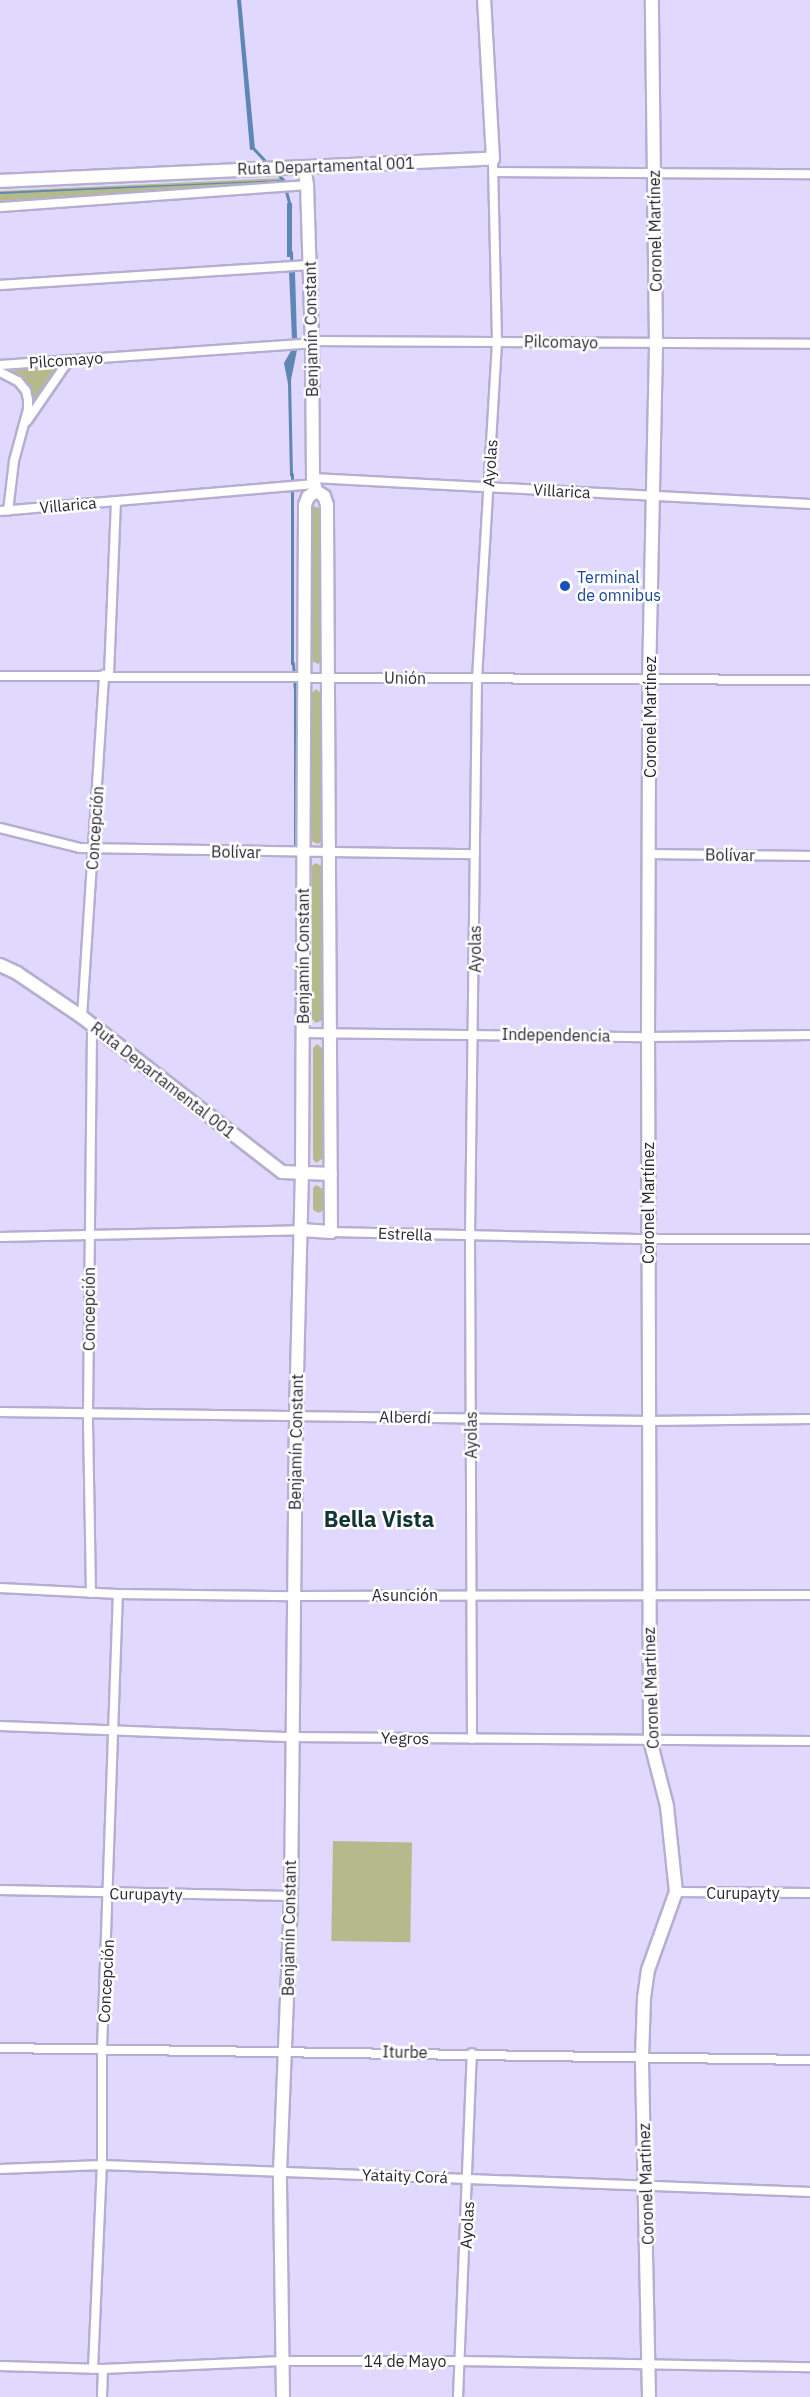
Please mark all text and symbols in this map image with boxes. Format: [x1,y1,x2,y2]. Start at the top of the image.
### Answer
street label: Ruta Departamental 001 [237,153,415,179]
street label: Coronel Martínez [644,170,666,292]
street label: Benjamín Constant [300,261,322,397]
street label: Pilcomayo [524,332,598,352]
street label: Pilcomayo [28,348,104,372]
street label: Ayolas [479,439,501,487]
street label: Villarica [533,480,591,502]
street label: Villarica [39,493,97,517]
place label: Terminal de omnibus [577,567,661,605]
marker: Terminal de omnibus [558,579,572,593]
street label: Coronel Martínez [640,656,660,778]
street label: Unión [384,668,426,688]
street label: Concepción [82,785,108,871]
street label: Bolívar [211,842,261,862]
street label: Bolívar [705,845,755,865]
street label: Benjamín Constant [293,888,313,1024]
street label: Ayolas [465,925,485,973]
street label: Ruta Departamental 001 [87,1018,239,1142]
street label: Independencia [502,1024,610,1046]
street label: Coronel Martínez [638,1142,658,1264]
street label: Estrella [377,1223,433,1245]
street label: Concepción [79,1267,99,1351]
street label: Benjamín Constant [285,1374,307,1510]
street label: Alberdí [379,1407,431,1427]
street label: Ayolas [461,1411,481,1459]
district label: Bella Vista [324,1506,434,1532]
street label: Asunción [372,1585,438,1605]
street label: Coronel Martínez [639,1627,663,1749]
street label: Yegros [381,1728,429,1748]
street label: Benjamín Constant [278,1860,300,1996]
street label: Curupayty [706,1883,780,1903]
street label: Curupayty [109,1884,183,1904]
street label: Concepción [94,1939,118,2023]
street label: Iturbe [382,2042,428,2062]
street label: Coronel Martínez [634,2123,658,2245]
street label: Yataity Corá [362,2165,448,2187]
street label: Ayolas [456,2201,478,2249]
street label: 14 de Mayo [363,2351,447,2371]

